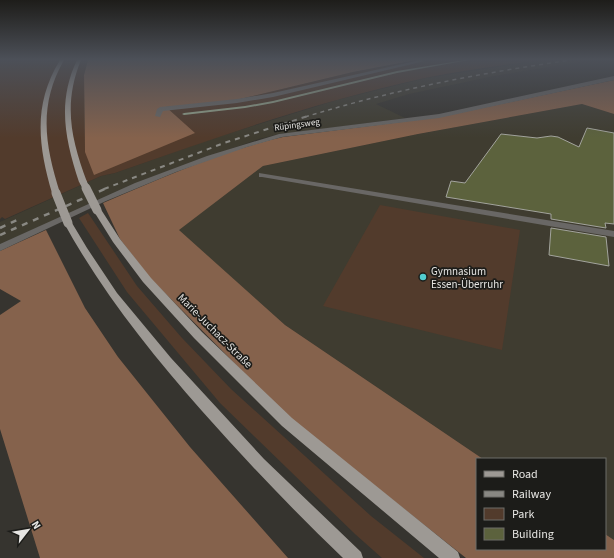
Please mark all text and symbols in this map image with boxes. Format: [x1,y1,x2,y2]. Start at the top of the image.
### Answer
street label: Rüpingsweg [273,115,321,135]
place label: Gymnasium Essen-Überruhr [431,264,503,292]
marker: Gymnasium Essen-Überruhr [418,272,428,282]
street label: Marie-Juchacz-Straße [174,290,256,372]
legend [476,458,606,550]
text: Road [512,466,538,483]
text: Railway [512,486,551,503]
text: Park [512,506,534,523]
north arrow [8,510,48,550]
text: N [28,518,44,532]
text: Building [512,526,554,543]

